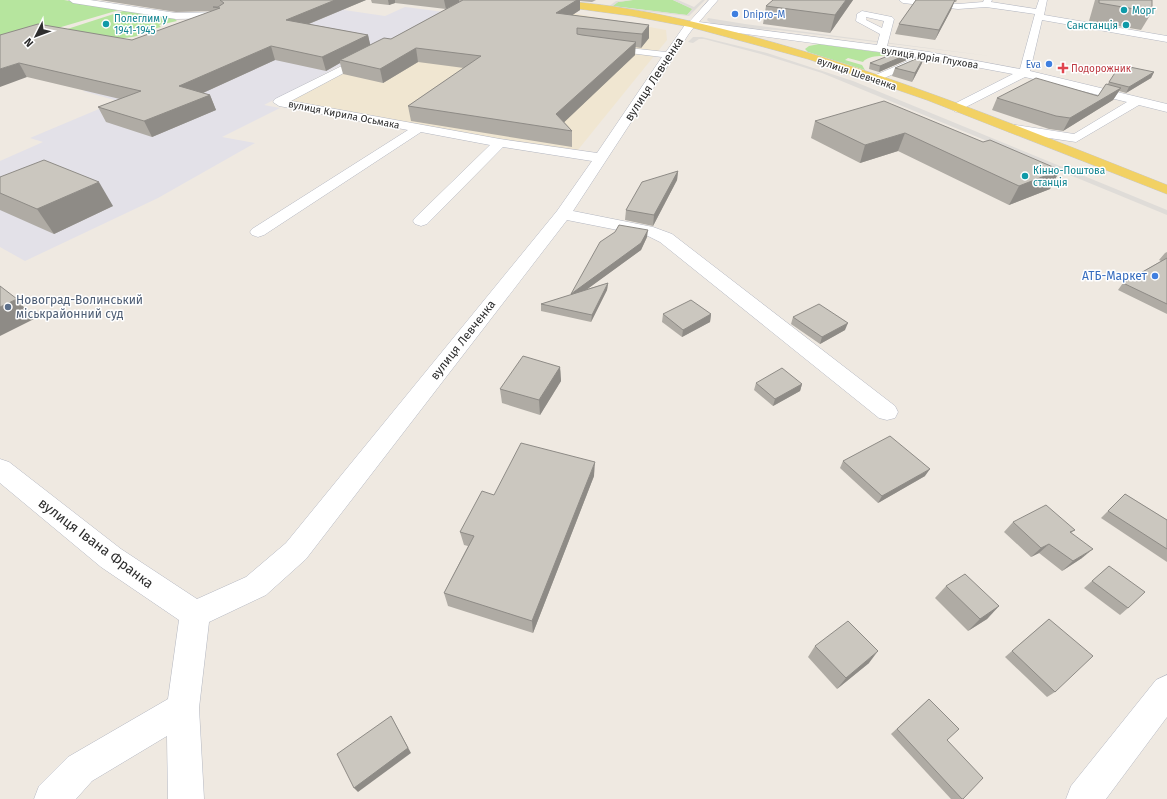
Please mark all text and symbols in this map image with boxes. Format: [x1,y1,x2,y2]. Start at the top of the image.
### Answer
marker: Морг [1119,5,1129,15]
place label: Морг [1132,5,1157,17]
marker: Dnipro-M [730,9,740,19]
place label: Dnipro-M [743,9,785,21]
place label: Полеглим у 1941-1945 [114,13,168,37]
north arrow [16,16,56,56]
marker: Полеглим у 1941-1945 [101,19,111,29]
place label: Санстанція [1067,19,1118,32]
marker: Санстанція [1121,20,1131,30]
street label: вулиця Левченка [622,34,686,124]
text: N [22,35,36,49]
street label: вулиця Юрія Глухова [880,43,980,72]
street label: вулиця Шевченка [815,55,898,93]
place label: Eva [1026,59,1041,71]
marker: Eva [1044,59,1054,69]
marker: Подорожник [1058,63,1068,73]
place label: Подорожник [1071,63,1132,75]
street label: вулиця Кирила Осьмака [287,98,401,132]
place label: Кінно-Поштова станція [1033,164,1105,189]
marker: Кінно-Поштова станція [1020,171,1030,181]
place label: АТБ-Маркет [1082,269,1148,283]
marker: АТБ-Маркет [1150,271,1160,281]
place label: Новоград-Волинський міськрайонний суд [16,293,143,321]
street label: вулиця Левченка [428,297,498,383]
marker: Новоград-Волинський міськрайонний суд [3,302,13,312]
street label: вулиця Івана Франка [35,495,157,592]

